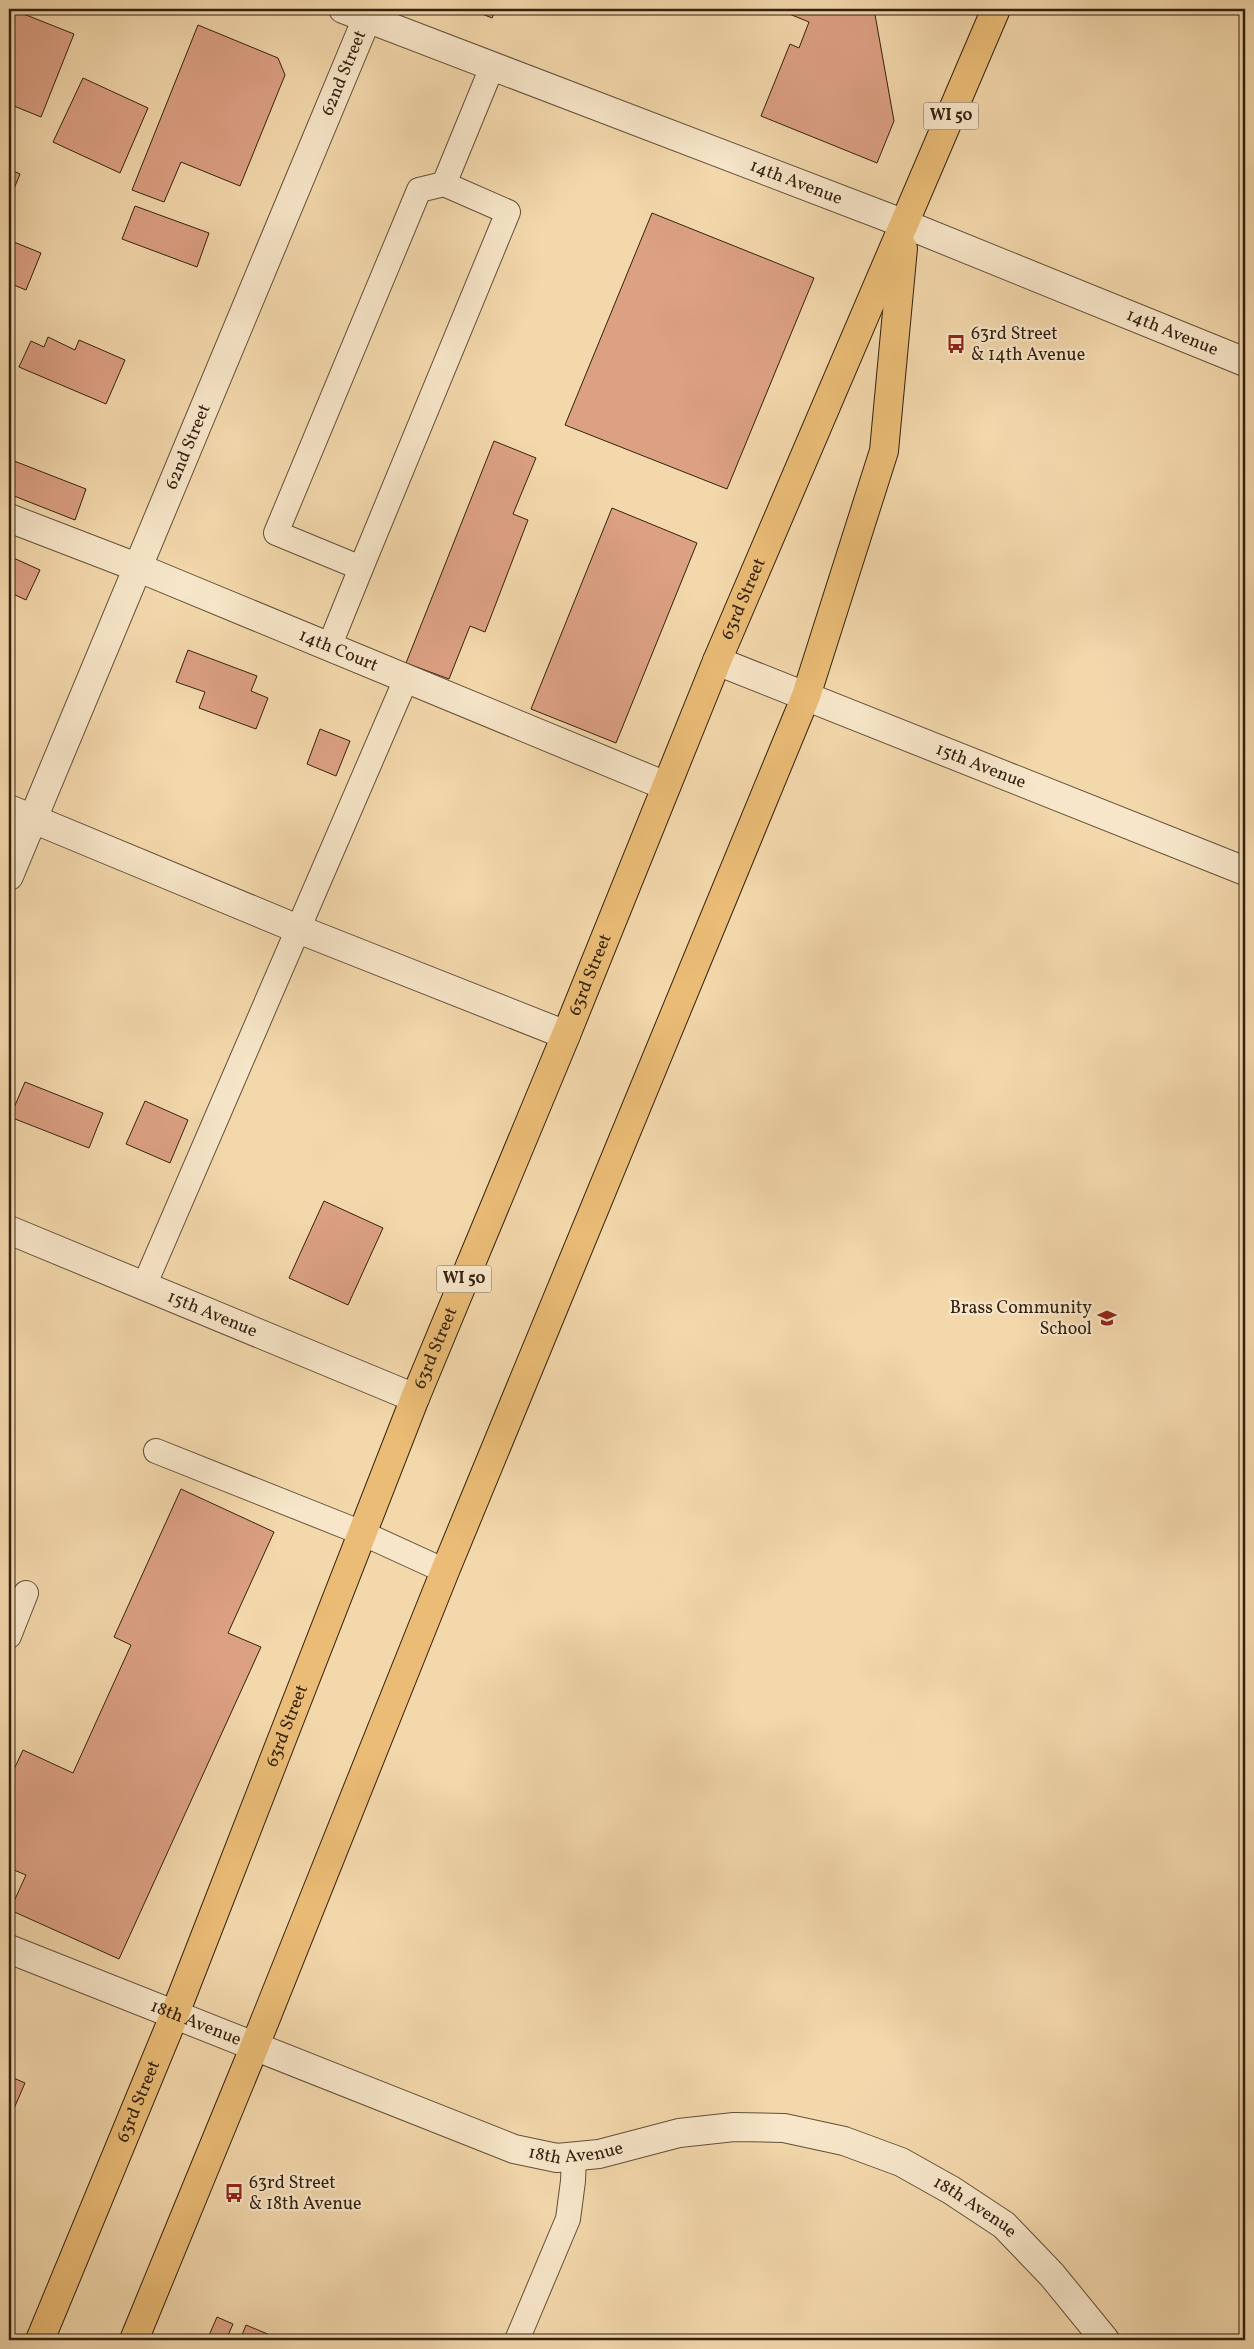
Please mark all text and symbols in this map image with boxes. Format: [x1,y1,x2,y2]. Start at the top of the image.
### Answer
street label: 62nd Street [315,27,373,120]
road number: WI 50 [924,102,978,130]
street label: 14th Avenue [746,153,846,211]
street label: 14th Avenue [1122,303,1222,362]
place label: 63rd Street & 14th Avenue [971,322,1085,368]
bus stop icon: 63rd Street & 14th Avenue [945,333,967,355]
street label: 62nd Street [159,400,217,493]
street label: 63rd Street [715,554,772,644]
street label: 14th Court [295,623,382,678]
street label: 15th Avenue [932,737,1030,795]
street label: 63rd Street [562,930,618,1020]
road number: WI 50 [436,1266,492,1292]
street label: 15th Avenue [163,1284,261,1344]
place label: Brass Community School [950,1296,1092,1342]
street label: 63rd Street [408,1303,464,1393]
school or university icon: Brass Community School [1096,1307,1118,1329]
street label: 63rd Street [260,1681,315,1771]
street label: 18th Avenue [147,1994,245,2052]
street label: 63rd Street [110,2057,167,2146]
street label: 18th Avenue [526,2136,626,2171]
street label: 18th Avenue [929,2170,1022,2243]
place label: 63rd Street & 18th Avenue [249,2171,362,2217]
bus stop icon: 63rd Street & 18th Avenue [223,2182,245,2204]

